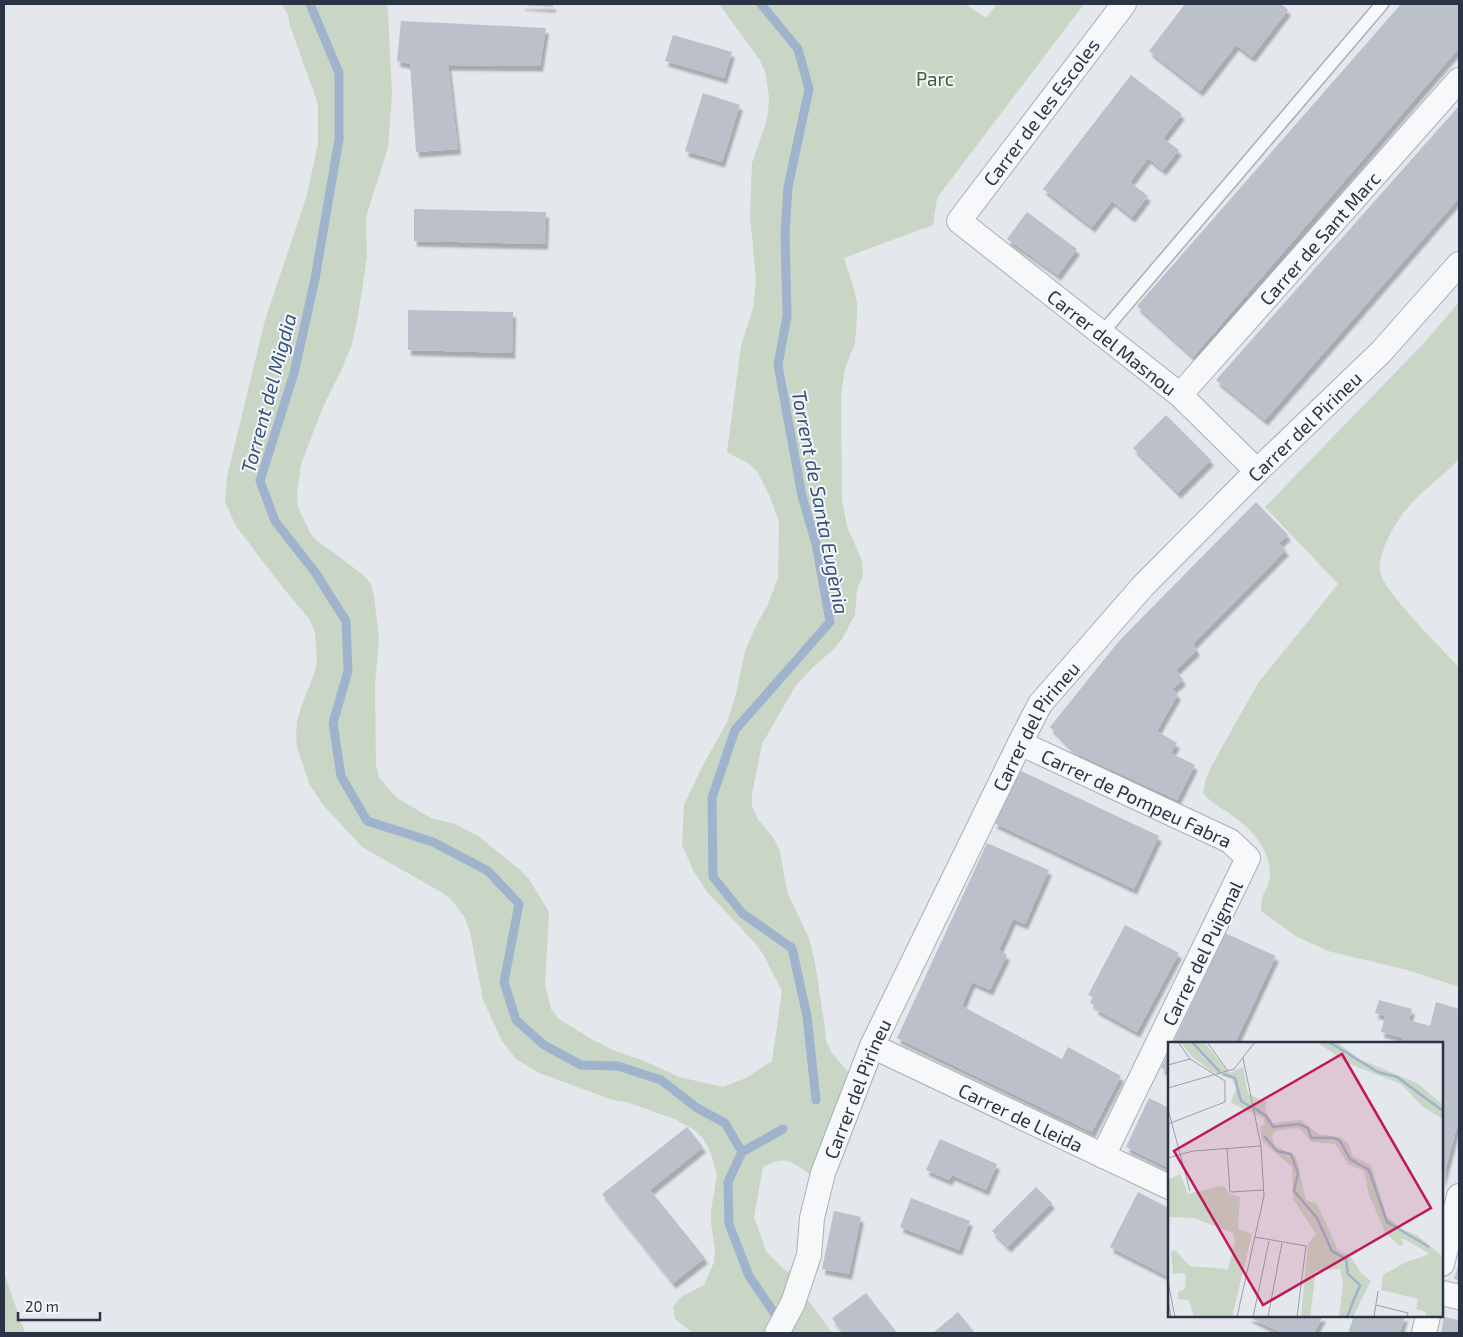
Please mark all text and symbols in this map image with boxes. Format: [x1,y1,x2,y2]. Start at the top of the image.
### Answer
street label: Carrer de les Escoles [978,34,1104,190]
park label: Parc [916,67,954,90]
street label: Carrer de Sant Marc [1254,166,1384,309]
street label: Carrer del Masnou [1043,284,1182,400]
water label: Torrent del Migdia [235,310,301,476]
street label: Carrer del Pirineu [1242,366,1366,486]
water label: Torrent de Santa Eugènia [787,388,855,616]
street label: Carrer del Pirineu [987,656,1084,795]
street label: Carrer de Pompeu Fabra [1038,743,1236,852]
street label: Carrer del Puigmal [1157,876,1247,1029]
street label: Carrer del Pirineu [818,1015,895,1162]
inset map [1168,1042,1443,1317]
street label: Carrer de Lleida [955,1077,1087,1156]
scale bar [18,1290,100,1322]
text: 20 m [25,1297,59,1315]

